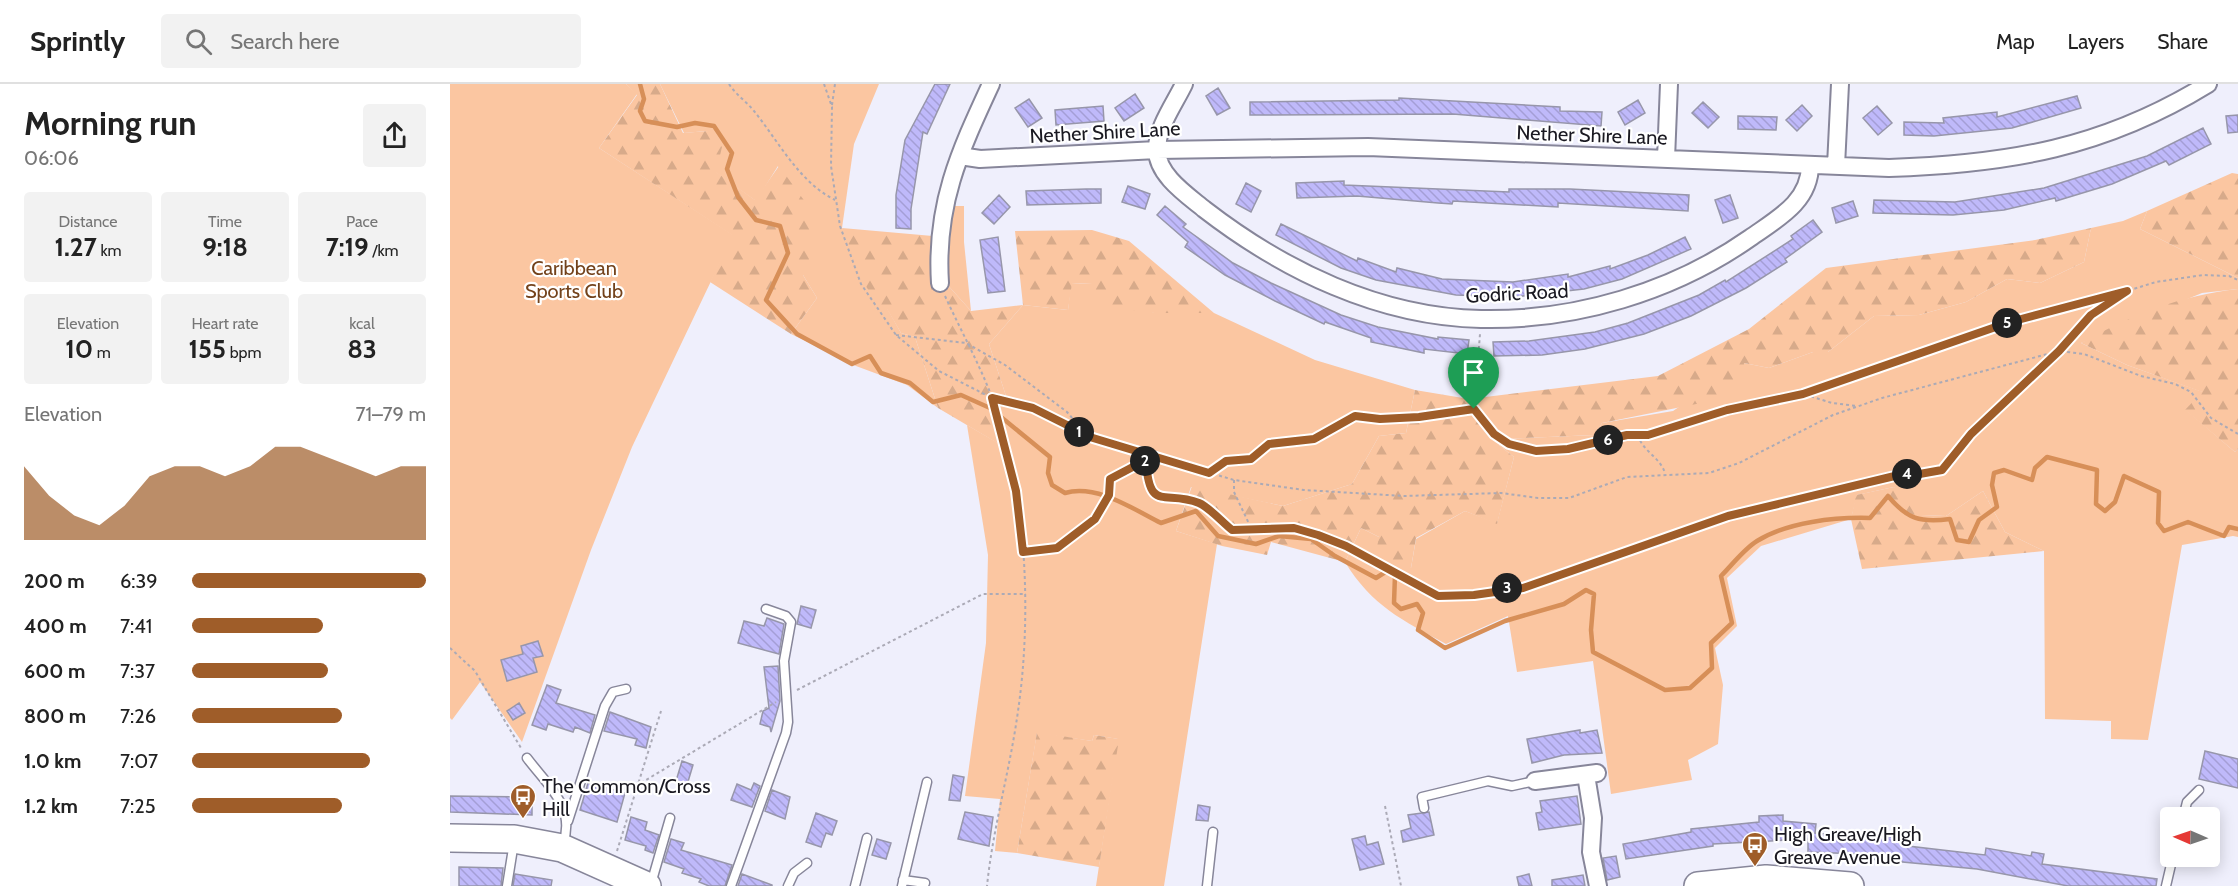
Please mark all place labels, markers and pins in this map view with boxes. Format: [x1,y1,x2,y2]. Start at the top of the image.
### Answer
pin: 5 [1992,308,2022,338]
pin [1448,347,1499,409]
pin: 1 [1064,417,1094,447]
pin: 6 [1593,425,1623,455]
pin: 2 [1130,446,1160,476]
pin: 4 [1892,459,1922,489]
pin: 3 [1492,573,1522,603]
place label: The Common/Cross Hill [542,774,710,821]
bus stop icon: The Common/Cross Hill [508,782,538,820]
place label: High Greave/High Greave Avenue [1774,822,1922,869]
bus stop icon: High Greave/High Greave Avenue [1740,830,1770,868]

